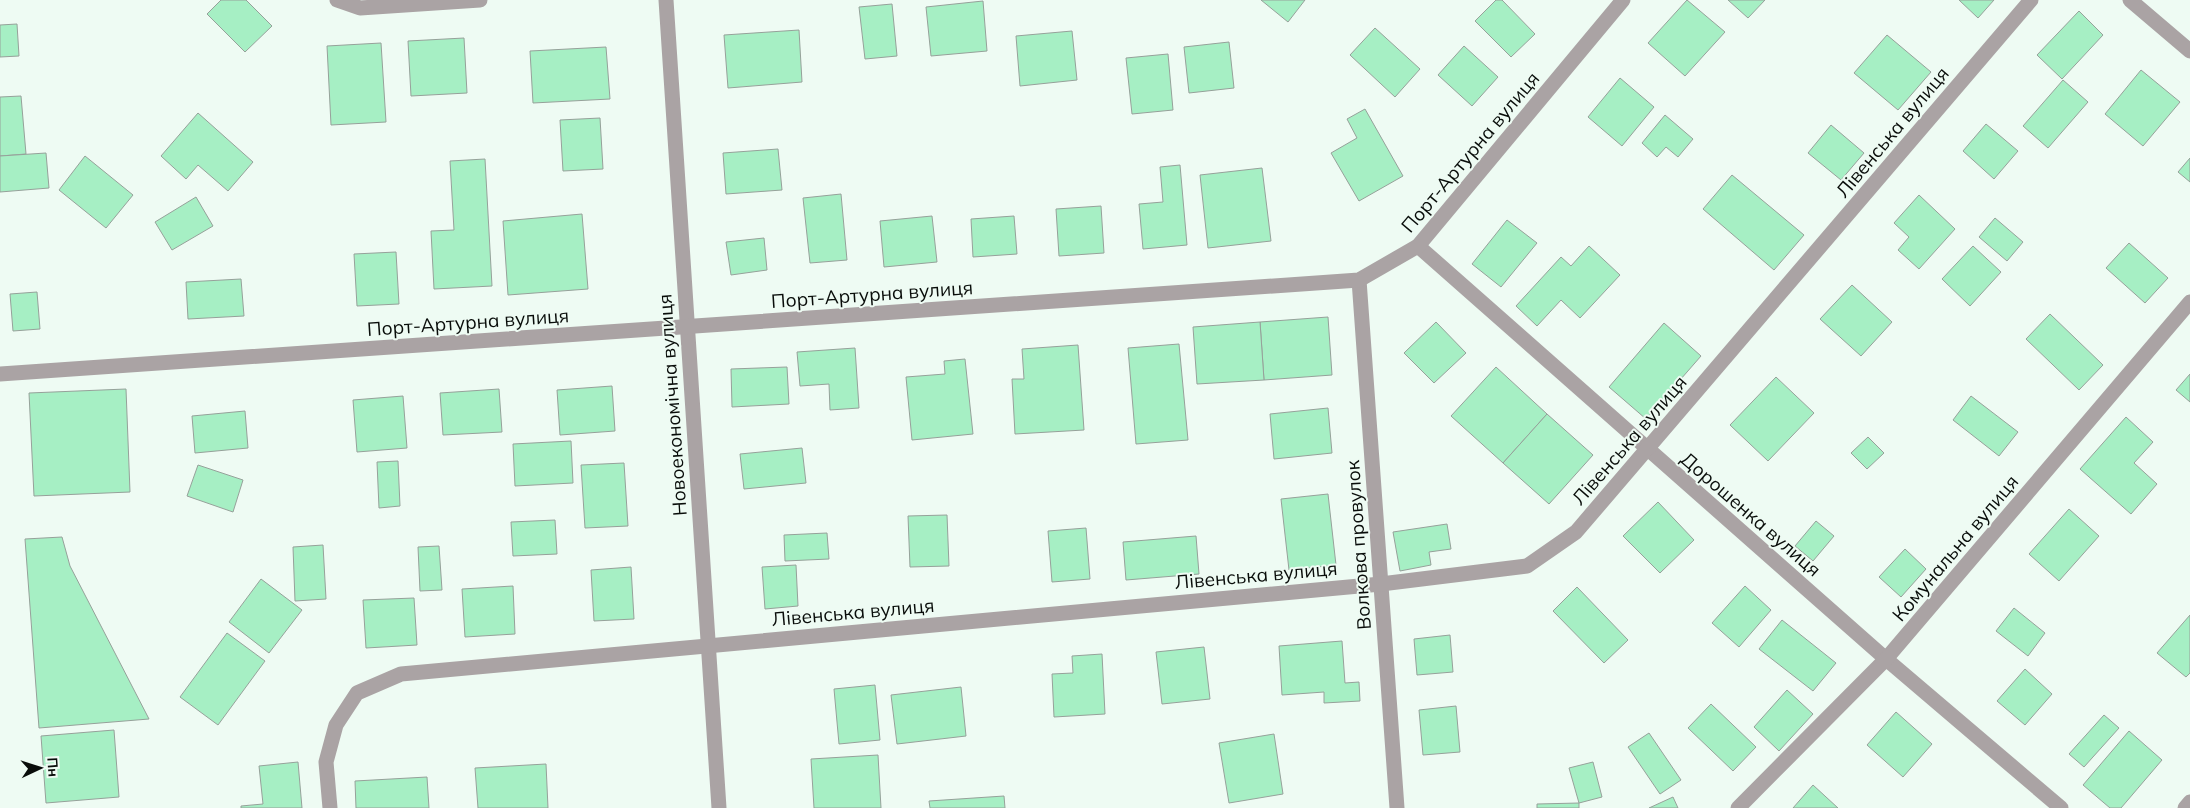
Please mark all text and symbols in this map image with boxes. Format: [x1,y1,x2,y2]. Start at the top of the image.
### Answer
street label: Лівенська вулиця [1830,62,1954,202]
street label: Порт-Артурна вулиця [1396,67,1544,237]
street label: Порт-Артурна вулиця [770,275,974,313]
street label: Новоекономічна вулиця [652,293,692,517]
street label: Порт-Артурна вулиця [366,303,570,341]
street label: Лівенська вулиця [1566,371,1692,509]
street label: Дорошенка вулиця [1676,447,1826,581]
street label: Волкова провулок [1340,459,1376,631]
street label: Комунальна вулиця [1887,470,2023,626]
street label: Лівенська вулиця [1174,556,1338,594]
street label: Лівенська вулиця [771,593,935,631]
north arrow [15,743,65,793]
text: Пн [43,757,63,777]

